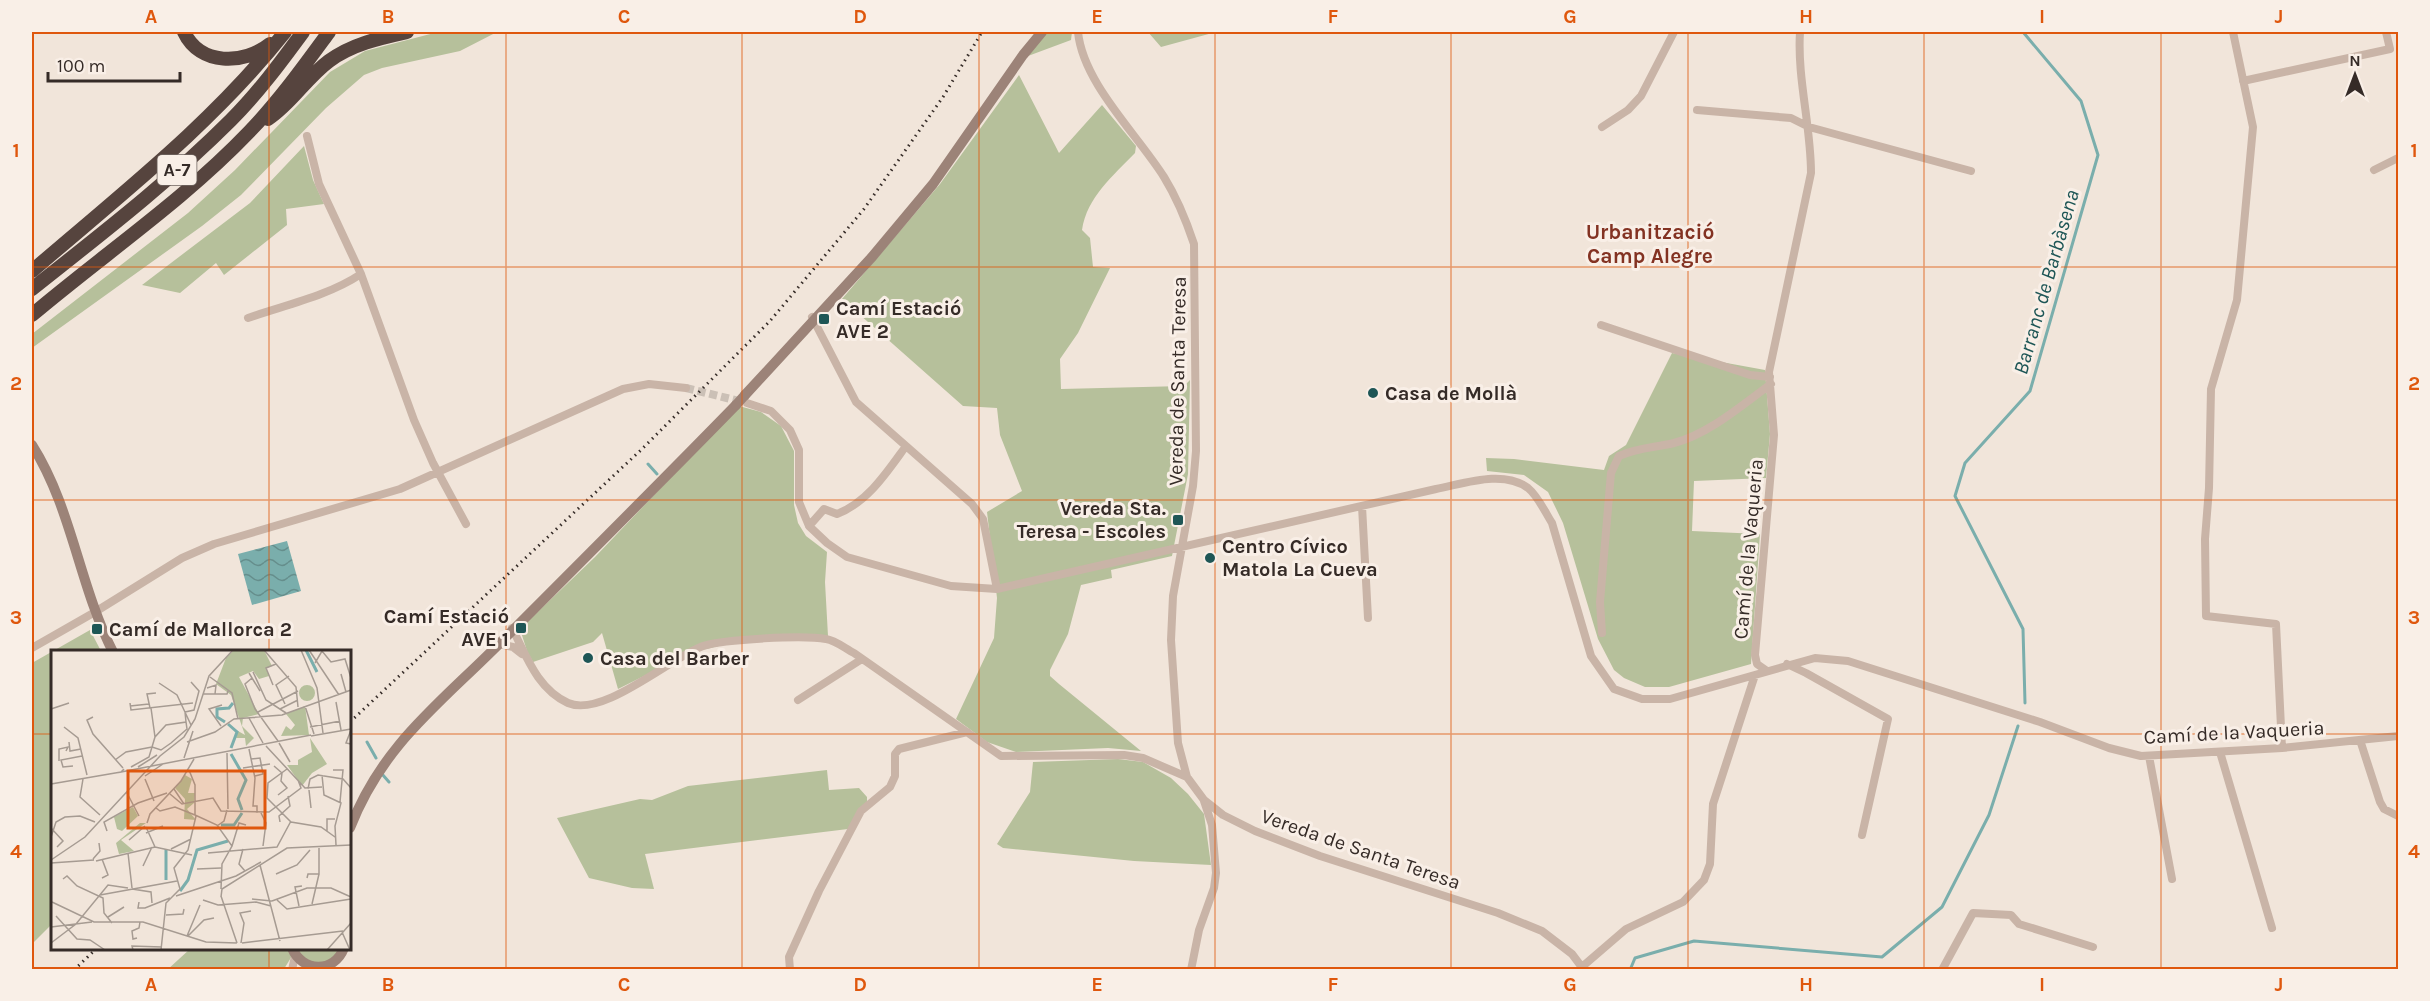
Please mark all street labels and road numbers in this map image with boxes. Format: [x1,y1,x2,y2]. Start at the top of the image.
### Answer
road number: A-7 [158,155,196,185]
street label: Vereda de Santa Teresa [1164,276,1191,486]
street label: Camí de la Vaqueria [1729,458,1768,640]
street label: Camí de la Vaqueria [2143,716,2325,749]
street label: Vereda de Santa Teresa [1258,805,1463,894]

